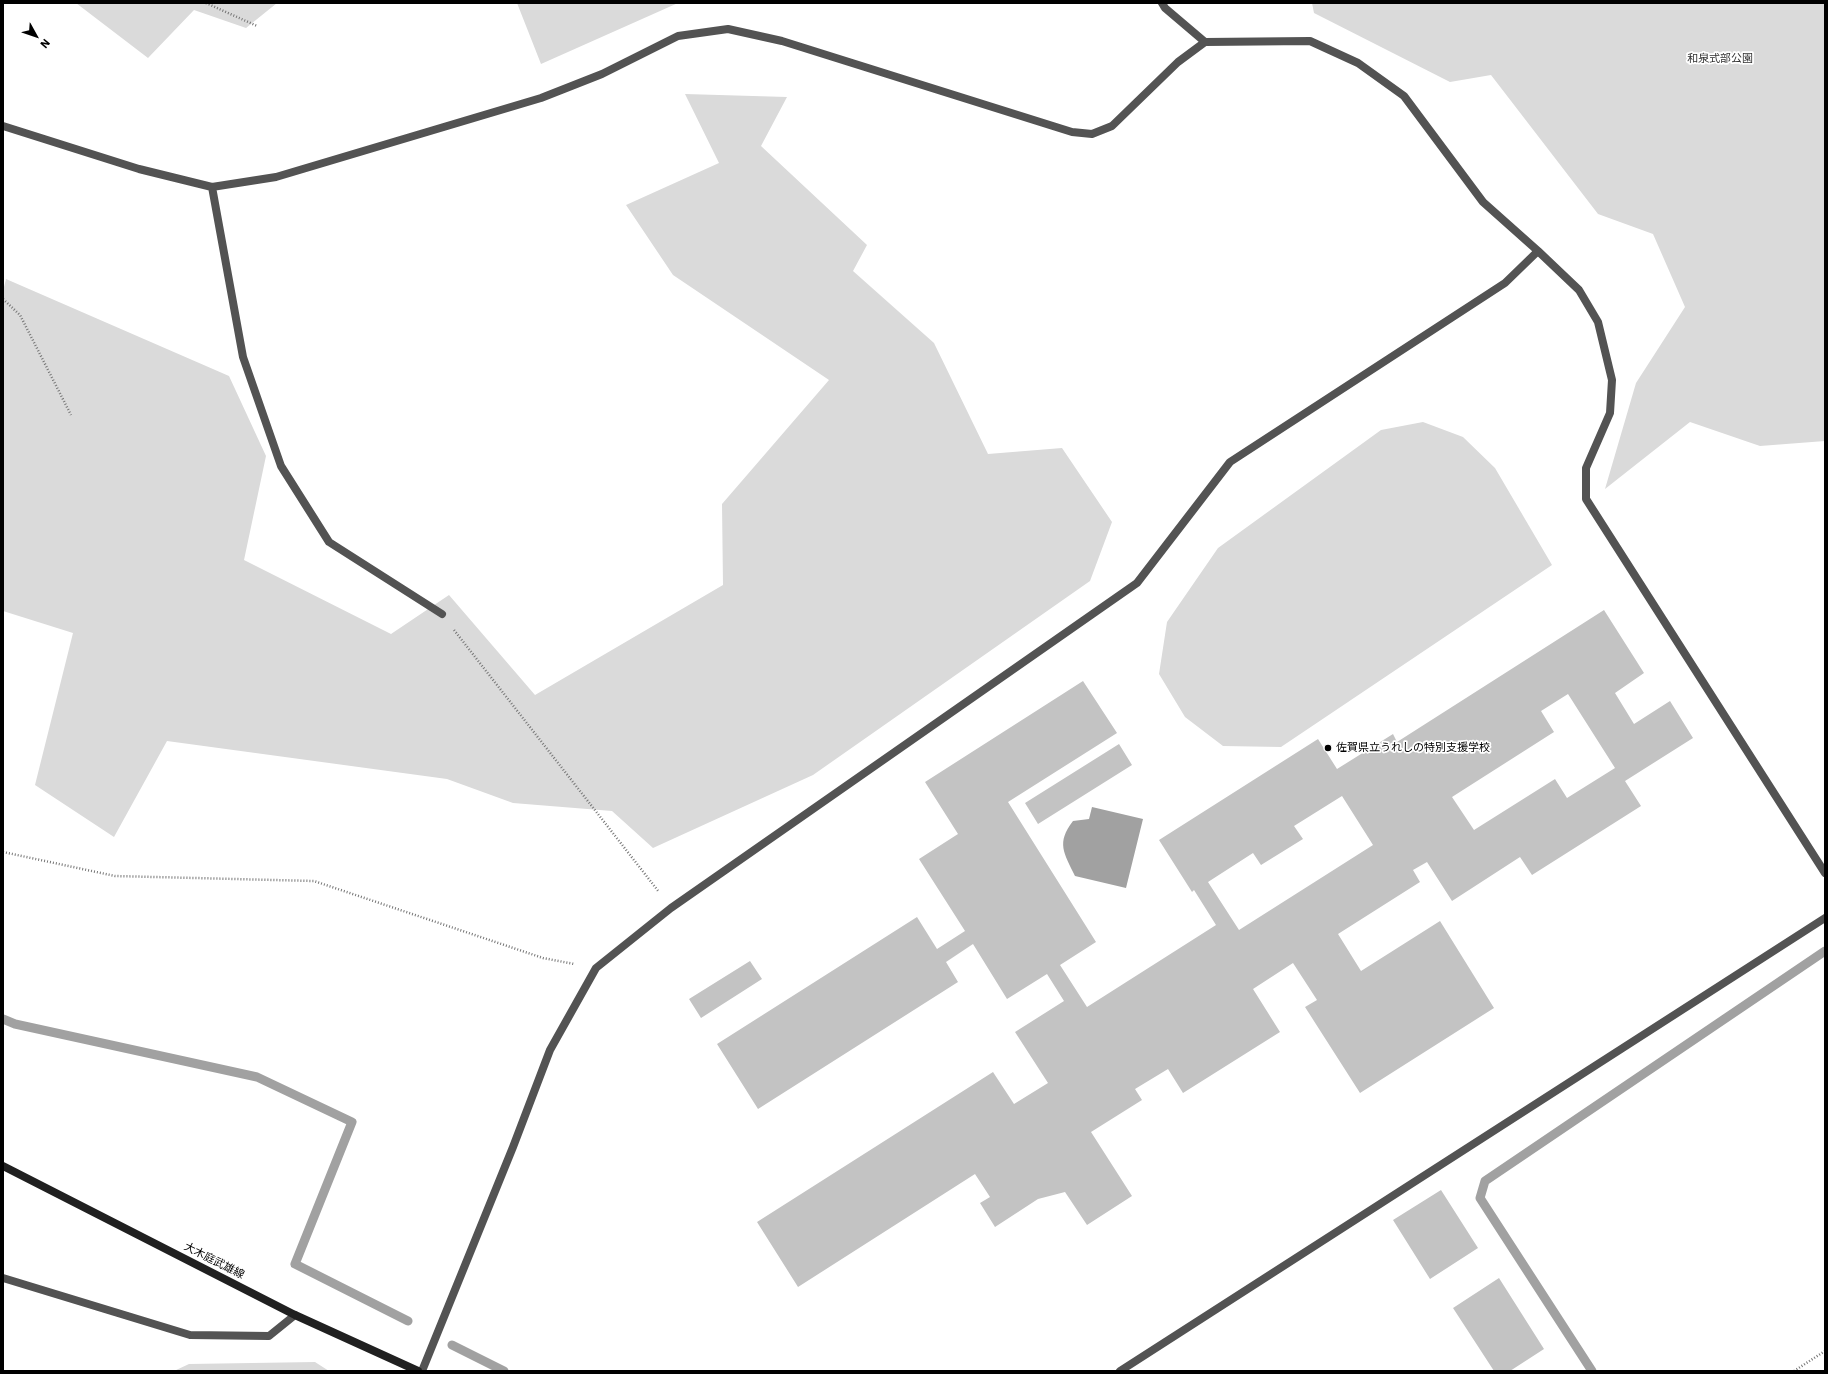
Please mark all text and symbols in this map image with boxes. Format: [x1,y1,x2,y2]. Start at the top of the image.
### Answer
north arrow [16,16,56,56]
text: N [37,36,53,51]
park label: 和泉式部公園 [1687,52,1753,66]
place label: 佐賀県立うれしの特別支援学校 [1336,741,1490,755]
marker: 佐賀県立うれしの特別支援学校 [1323,743,1333,753]
street label: 大木庭武雄線 [182,1240,246,1282]

